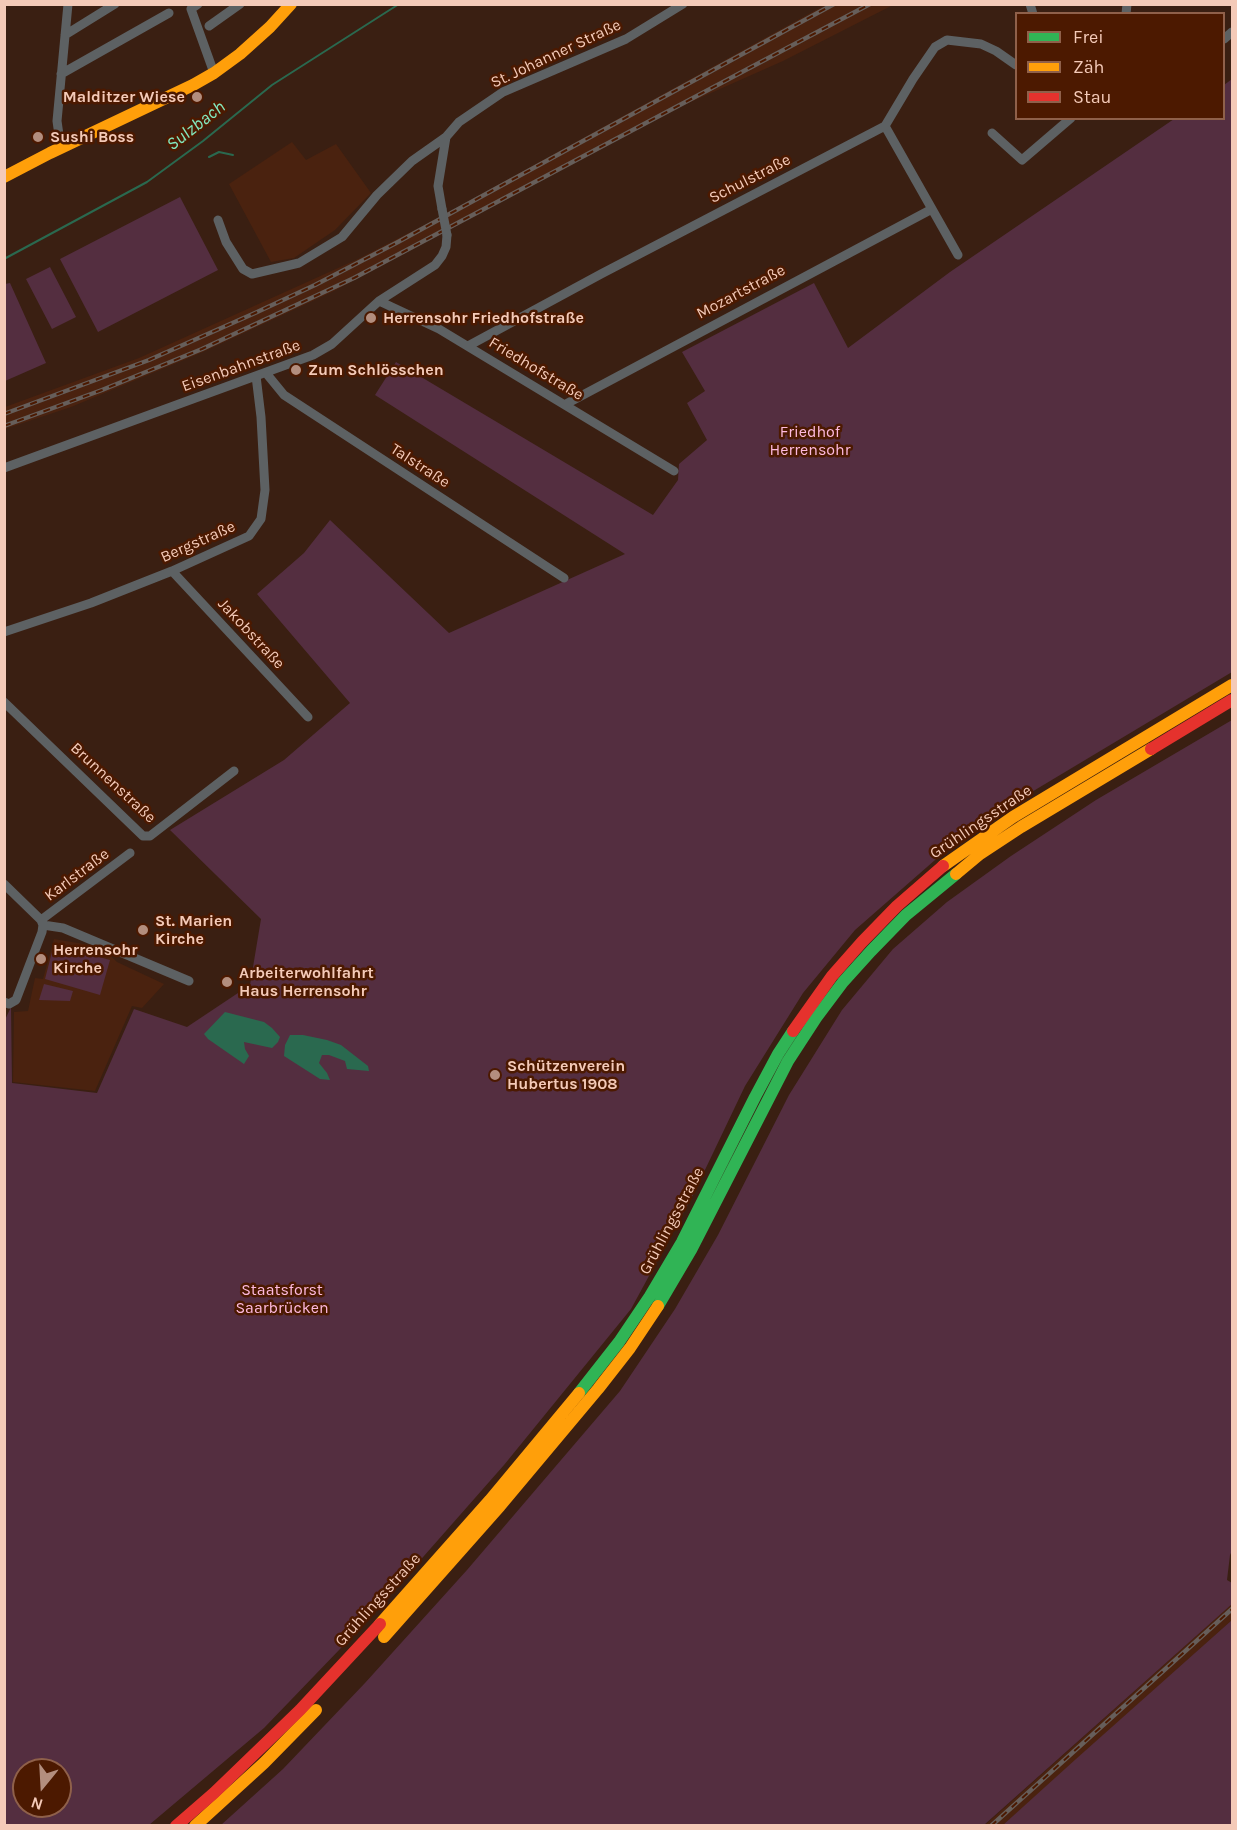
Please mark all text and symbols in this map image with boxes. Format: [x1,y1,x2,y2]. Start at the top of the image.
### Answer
legend [1015,12,1225,120]
street label: St. Johanner Straße [488,15,624,93]
text: Frei [1073,26,1104,48]
text: Zäh [1073,56,1104,78]
text: Stau [1073,86,1111,108]
place label: Malditzer Wiese [63,87,185,107]
marker: Malditzer Wiese [190,90,204,104]
water label: Sulzbach [162,96,230,156]
place label: Sushi Boss [50,127,134,147]
marker: Sushi Boss [31,130,45,144]
street label: Schulstraße [706,150,794,208]
street label: Mozartstraße [693,261,789,323]
place label: Herrensohr Friedhofstraße [383,308,584,328]
marker: Herrensohr Friedhofstraße [364,311,378,325]
street label: Friedhofstraße [485,333,587,405]
street label: Eisenbahnstraße [179,336,303,396]
place label: Zum Schlösschen [308,360,444,380]
marker: Zum Schlösschen [289,363,303,377]
park label: Friedhof Herrensohr [770,422,850,460]
street label: Talstraße [387,440,453,492]
street label: Bergstraße [158,517,238,567]
street label: Jakobstraße [213,595,289,673]
street label: Brunnenstraße [66,739,160,827]
street label: Grühlingsstraße [926,781,1036,863]
street label: Karlstraße [41,845,113,905]
place label: St. Marien Kirche [155,911,232,949]
marker: St. Marien Kirche [136,923,150,937]
place label: Herrensohr Kirche [53,940,138,978]
marker: Herrensohr Kirche [34,952,48,966]
place label: Arbeiterwohlfahrt Haus Herrensohr [239,963,374,1001]
marker: Arbeiterwohlfahrt Haus Herrensohr [220,975,234,989]
place label: Schützenverein Hubertus 1908 [507,1056,625,1094]
marker: Schützenverein Hubertus 1908 [488,1068,502,1082]
street label: Grühlingsstraße [636,1164,708,1278]
park label: Staatsforst Saarbrücken [235,1280,329,1318]
street label: Grühlingsstraße [331,1549,425,1651]
north arrow [12,1758,72,1818]
text: N [29,1793,45,1815]

